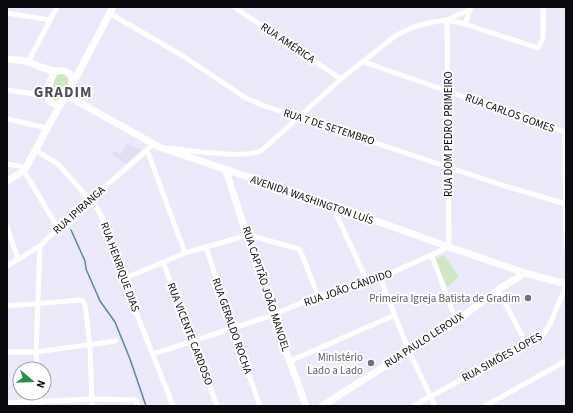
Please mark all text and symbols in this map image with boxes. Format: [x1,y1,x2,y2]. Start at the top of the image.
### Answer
street label: RUA AMÉRICA [258,19,318,67]
street label: RUA DOM PEDRO PRIMEIRO [441,71,456,197]
district label: GRADIM [34,82,92,103]
street label: RUA CARLOS GOMES [463,90,557,136]
street label: RUA 7 DE SETEMBRO [281,105,377,149]
street label: AVENIDA WASHINGTON LUÍS [248,172,376,228]
street label: RUA IPIRANGA [50,183,108,237]
street label: RUA HENRIQUE DIAS [97,220,143,314]
street label: RUA CAPITÃO JOÃO MANOEL [239,224,294,354]
street label: RUA JOÃO CÂNDIDO [302,266,394,310]
street label: RUA GERALDO ROCHA [209,276,255,376]
street label: RUA VICENTE CARDOSO [164,281,216,387]
place label: Primeira Igreja Batista de Gradim [369,291,520,306]
marker: Primeira Igreja Batista de Gradim [523,293,533,303]
street label: RUA PAULO LEROUX [381,309,467,371]
street label: RUA SIMÕES LOPES [459,329,545,385]
place label: Ministério Lado a Lado [307,350,363,378]
marker: Ministério Lado a Lado [366,358,376,368]
north arrow [12,361,52,401]
text: N [33,378,49,390]

